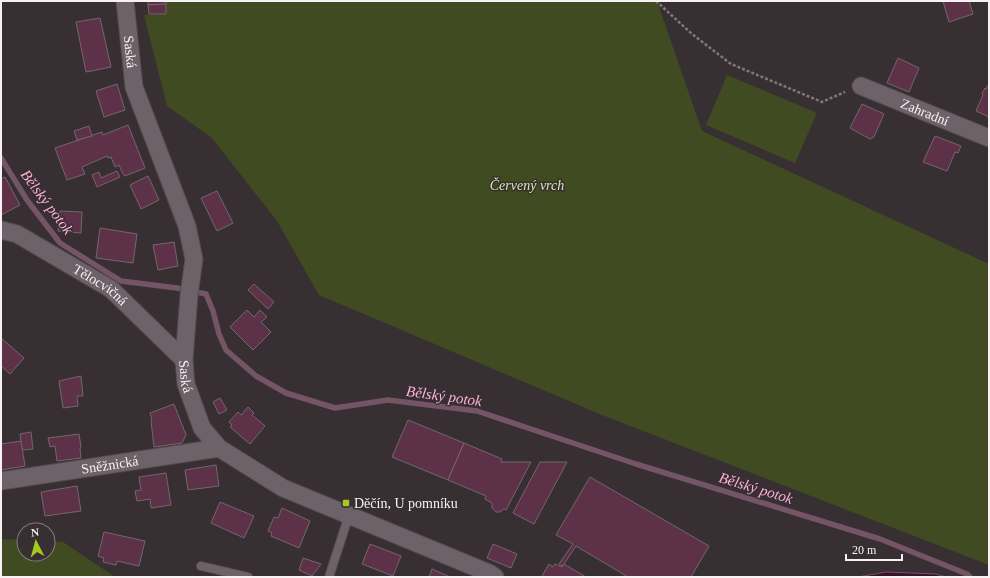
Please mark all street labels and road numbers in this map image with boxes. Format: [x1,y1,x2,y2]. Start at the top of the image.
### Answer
street label: Saská [121,35,140,70]
street label: Zahradní [899,96,951,128]
street label: Tělocvičná [71,261,131,309]
street label: Saská [177,360,196,396]
street label: Sněžnická [80,453,140,476]

